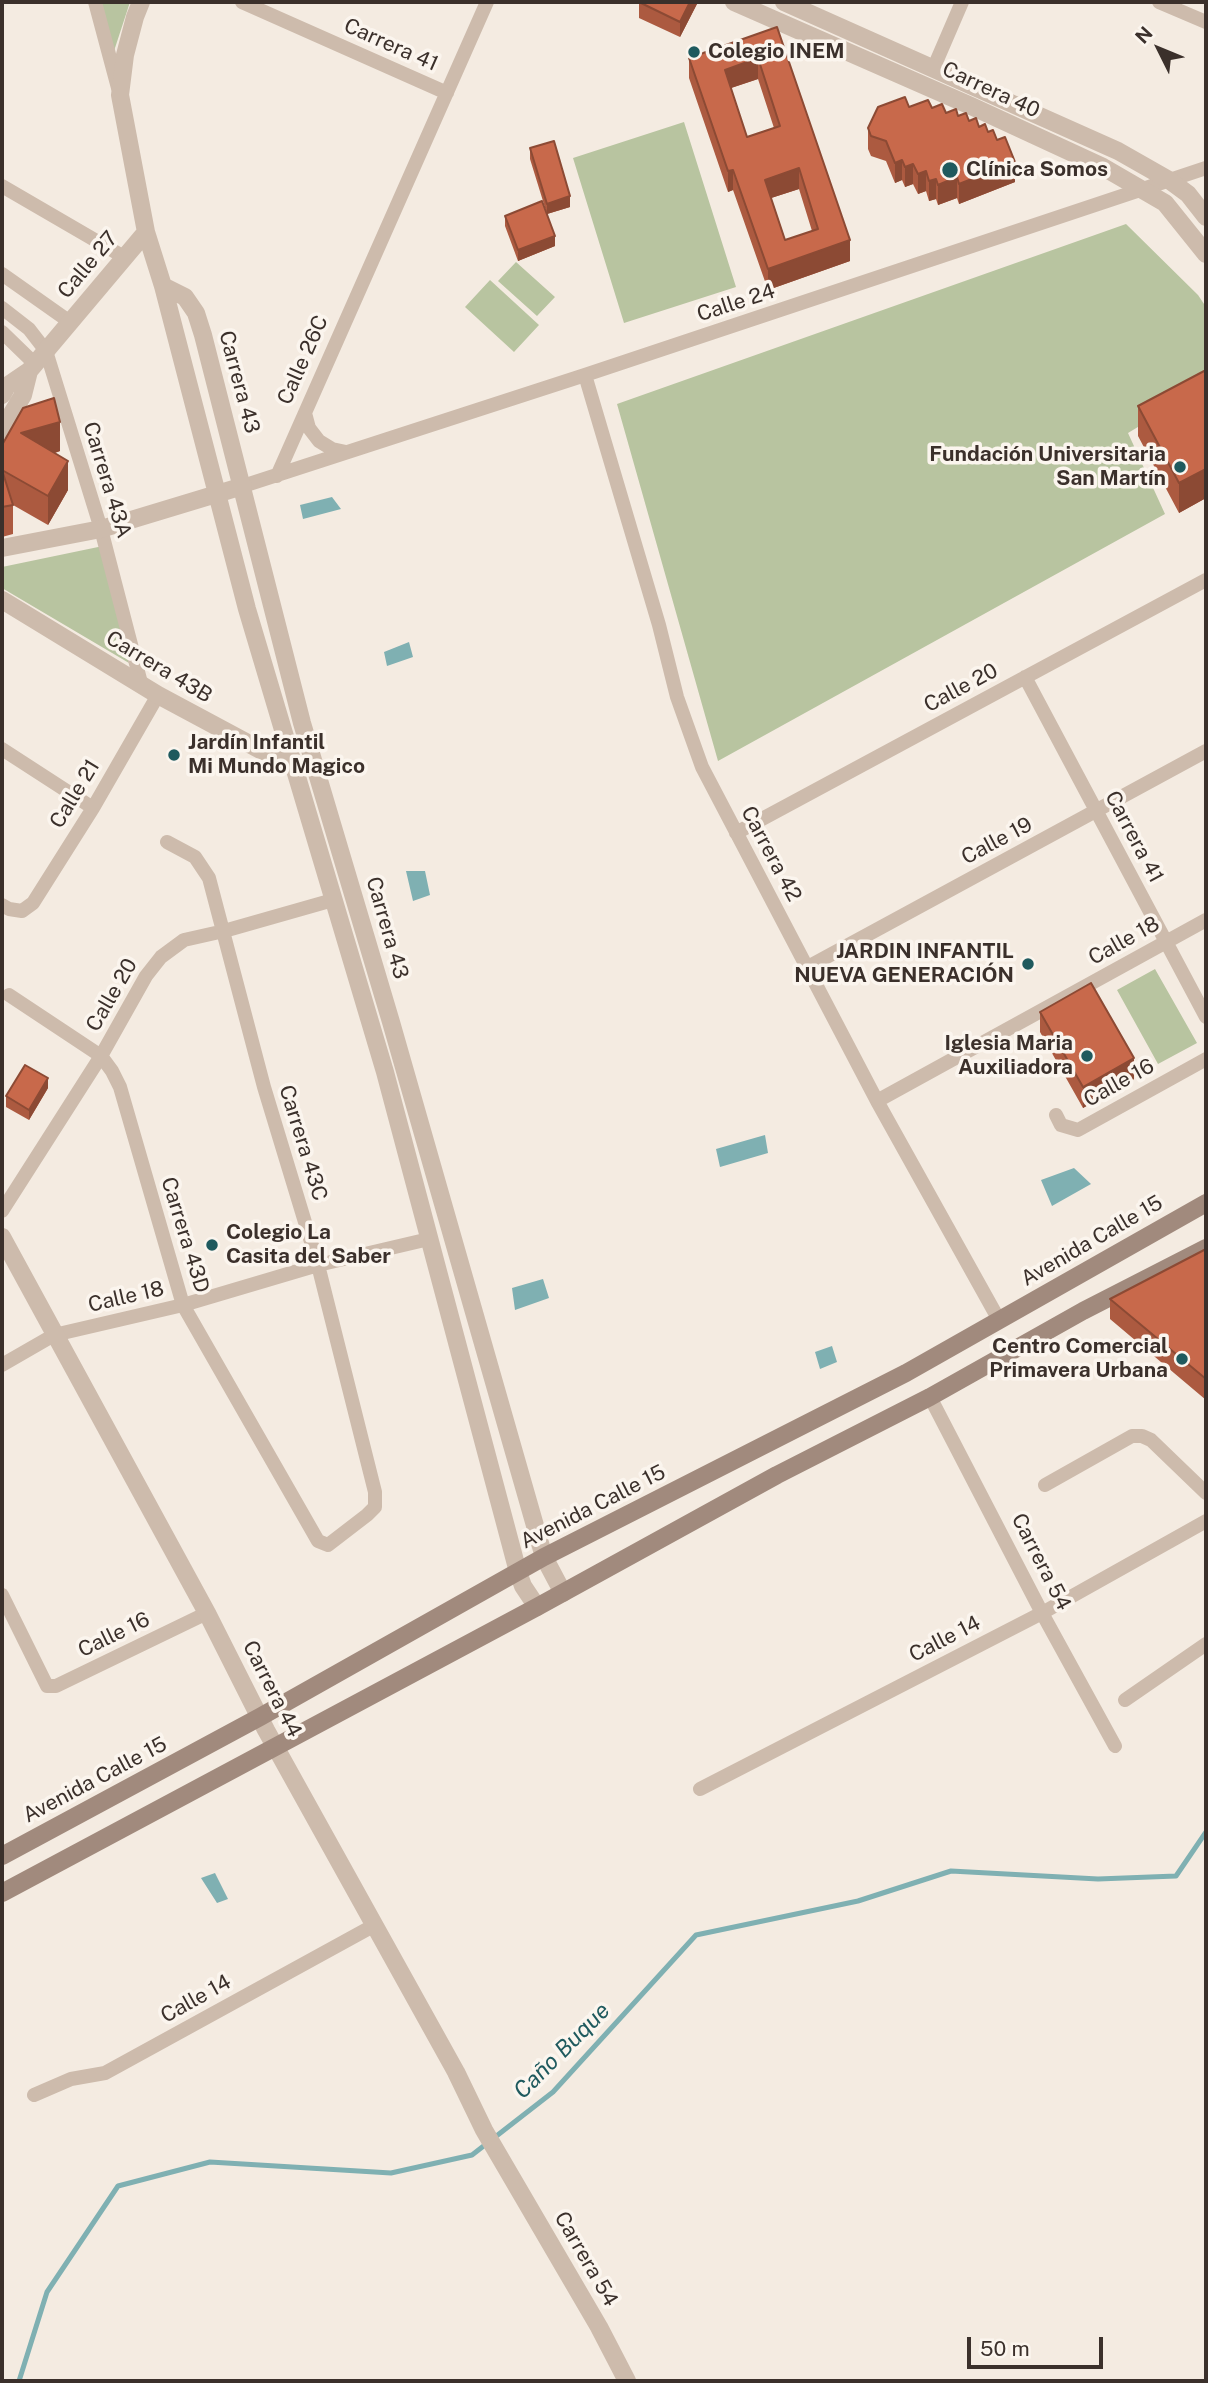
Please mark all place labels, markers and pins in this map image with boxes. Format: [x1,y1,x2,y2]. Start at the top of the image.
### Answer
place label: Colegio INEM [708,39,845,65]
marker: Colegio INEM [686,44,702,60]
place label: Clínica Somos [966,157,1108,183]
marker: Clínica Somos [940,160,960,180]
place label: Fundación Universitaria San Martín [929,442,1166,492]
marker: Fundación Universitaria San Martín [1172,459,1188,475]
place label: Jardín Infantil Mi Mundo Magico [188,730,365,780]
marker: Jardín Infantil Mi Mundo Magico [166,747,182,763]
place label: JARDIN INFANTIL NUEVA GENERACIÓN [794,939,1014,989]
marker: JARDIN INFANTIL NUEVA GENERACIÓN [1020,956,1036,972]
place label: Iglesia Maria Auxiliadora [944,1031,1073,1081]
marker: Iglesia Maria Auxiliadora [1079,1048,1095,1064]
place label: Colegio La Casita del Saber [226,1220,391,1270]
marker: Colegio La Casita del Saber [204,1237,220,1253]
place label: Centro Comercial Primavera Urbana [989,1334,1168,1384]
marker: Centro Comercial Primavera Urbana [1174,1351,1190,1367]

